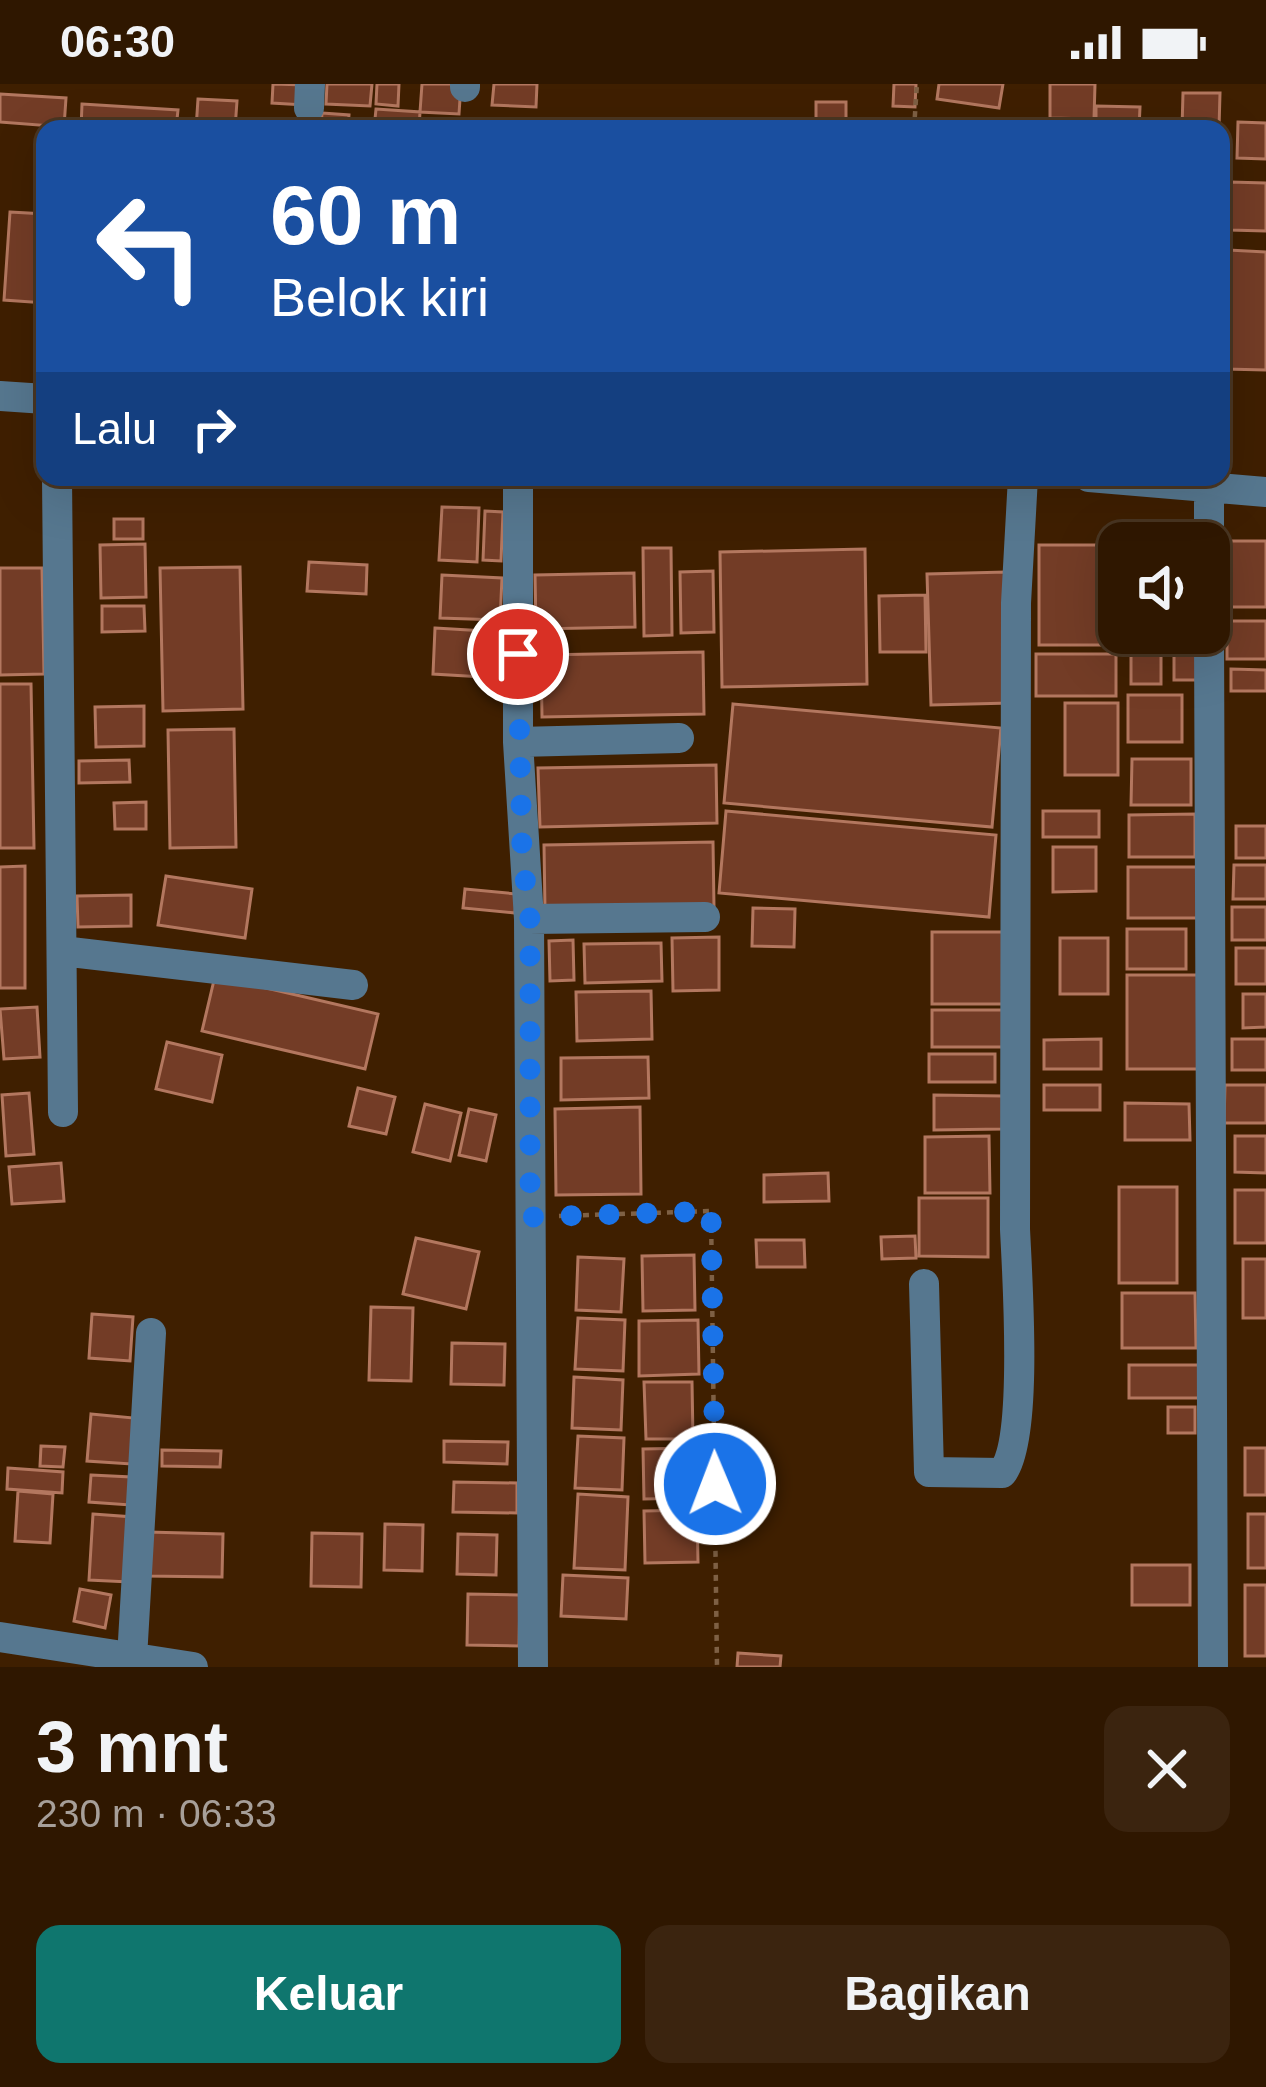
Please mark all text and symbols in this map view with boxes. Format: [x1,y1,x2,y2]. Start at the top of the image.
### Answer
text: 06:30 [60,16,175,67]
icon: left [72,168,228,324]
text: 60 m [270,168,461,262]
text: Belok kiri [270,267,489,327]
icon: right [181,396,247,462]
text: Lalu [72,403,157,454]
map controls [1098,522,1230,654]
button: sound [1098,522,1230,654]
pin [467,603,569,705]
icon: arrive [485,621,551,687]
position arrow [652,1421,778,1547]
button: close [1104,1706,1230,1832]
text: 3 mnt [36,1707,228,1787]
text: 230 m · 06:33 [36,1792,277,1835]
button: Keluar [36,1925,621,2063]
button: Bagikan [645,1925,1230,2063]

